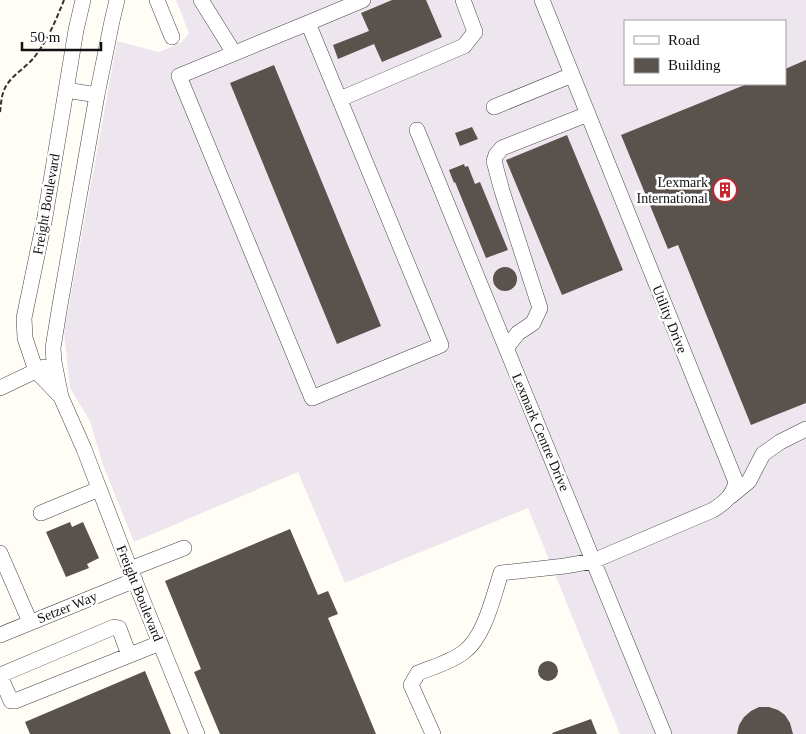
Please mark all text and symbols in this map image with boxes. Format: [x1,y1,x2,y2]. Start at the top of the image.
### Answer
scale bar [22,20,101,52]
legend [624,20,786,85]
text: 50 m [30,29,61,45]
text: Road [668,32,700,48]
text: Building [668,57,721,73]
street label: Freight Boulevard [30,152,63,256]
place label: Lexmark International [636,175,708,206]
building icon: Lexmark International [712,177,738,203]
street label: Utility Drive [649,283,690,355]
street label: Lexmark Centre Drive [509,371,572,493]
street label: Freight Boulevard [113,543,166,643]
street label: Setzer Way [35,589,99,626]

